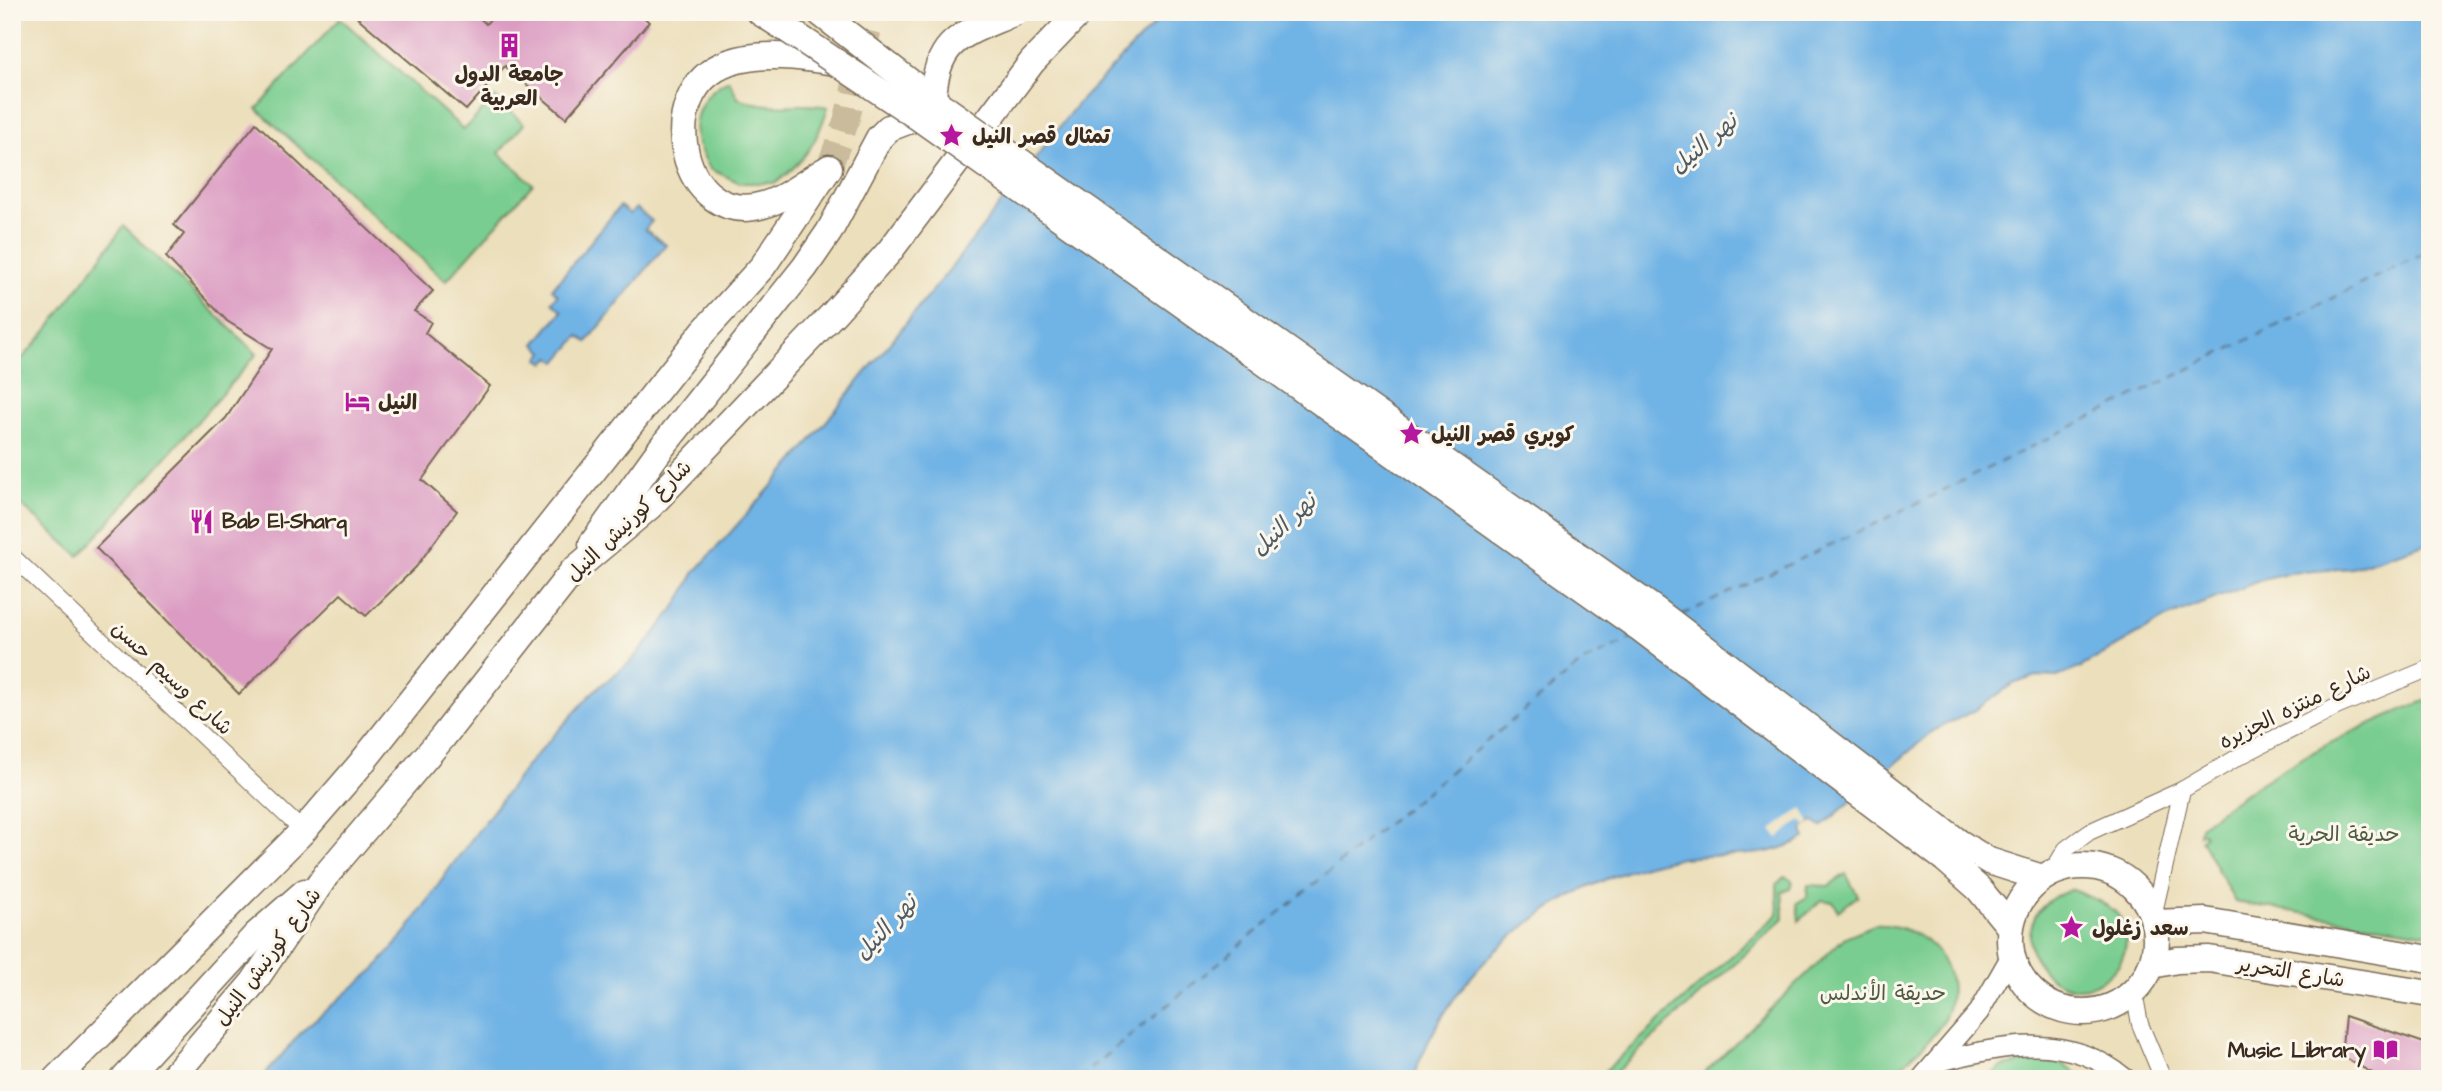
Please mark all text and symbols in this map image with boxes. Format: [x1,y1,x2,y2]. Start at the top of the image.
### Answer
building icon: جامعة الدول العربية [495,31,523,59]
place label: جامعة الدول العربية [454,60,564,113]
water label: نهر النيل [1663,105,1747,182]
place icon: تمثال قصر النيل [938,122,966,150]
place label: تمثال قصر النيل [972,122,1111,151]
hotel icon: النيل [344,388,372,416]
place label: النيل [378,388,417,417]
place icon: كوبري قصر النيل [1397,420,1425,448]
place label: كوبري قصر النيل [1431,420,1575,450]
street label: شارع كورنيش النيل [560,453,698,589]
water label: نهر النيل [1244,485,1326,564]
restaurant icon: Bab El-Sharq [188,507,216,535]
place label: Bab El-Sharq [222,507,347,537]
street label: شارع وسيم حسن [104,614,239,743]
street label: شارع منتزه الجزيره [2214,658,2376,756]
park label: حديقة الحرية [2288,820,2400,849]
street label: شارع كورنيش النيل [208,882,328,1032]
water label: نهر النيل [847,886,926,968]
place icon: سعد زغلول [2058,914,2086,942]
place label: سعد زغلول [2092,914,2189,943]
street label: شارع التحرير [2233,949,2347,995]
park label: حديقة الأندلس [1820,979,1946,1008]
place label: Music Library [2228,1036,2366,1068]
library icon: Music Library [2372,1036,2400,1064]

